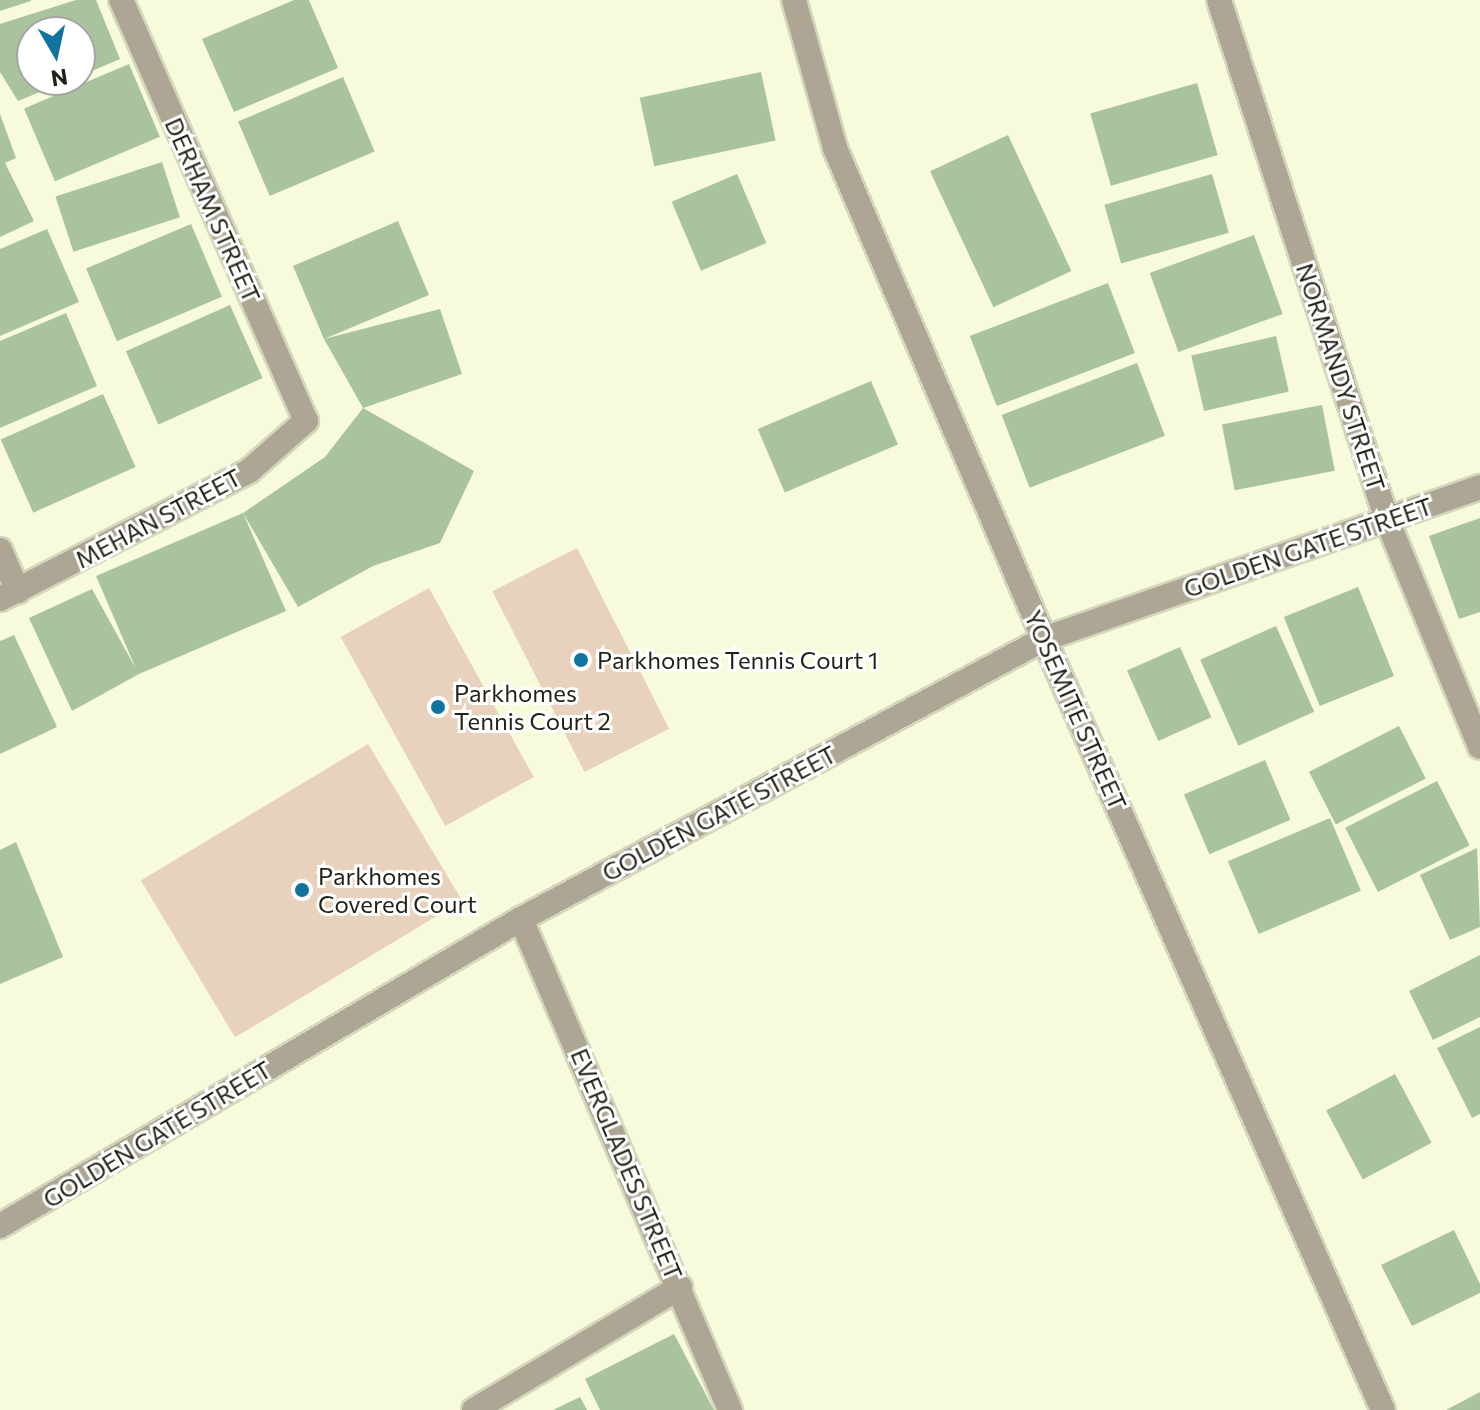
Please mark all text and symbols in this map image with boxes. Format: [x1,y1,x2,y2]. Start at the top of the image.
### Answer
north arrow [16,16,96,96]
text: N [49,64,70,93]
street label: DERHAM STREET [159,113,267,307]
street label: NORMANDY STREET [1291,260,1391,494]
street label: MEHAN STREET [70,462,246,574]
street label: GOLDEN GATE STREET [1180,491,1436,603]
street label: YOSEMITE STREET [1019,606,1133,814]
place label: Parkhomes Tennis Court 1 [597,646,878,674]
marker: Parkhomes Tennis Court 1 [572,651,590,669]
place label: Parkhomes Tennis Court 2 [454,679,611,735]
marker: Parkhomes Tennis Court 2 [429,698,447,716]
street label: GOLDEN GATE STREET [597,739,841,887]
place label: Parkhomes Covered Court [318,862,477,918]
marker: Parkhomes Covered Court [293,881,311,899]
street label: EVERGLADES STREET [565,1044,689,1284]
street label: GOLDEN GATE STREET [38,1054,276,1214]

